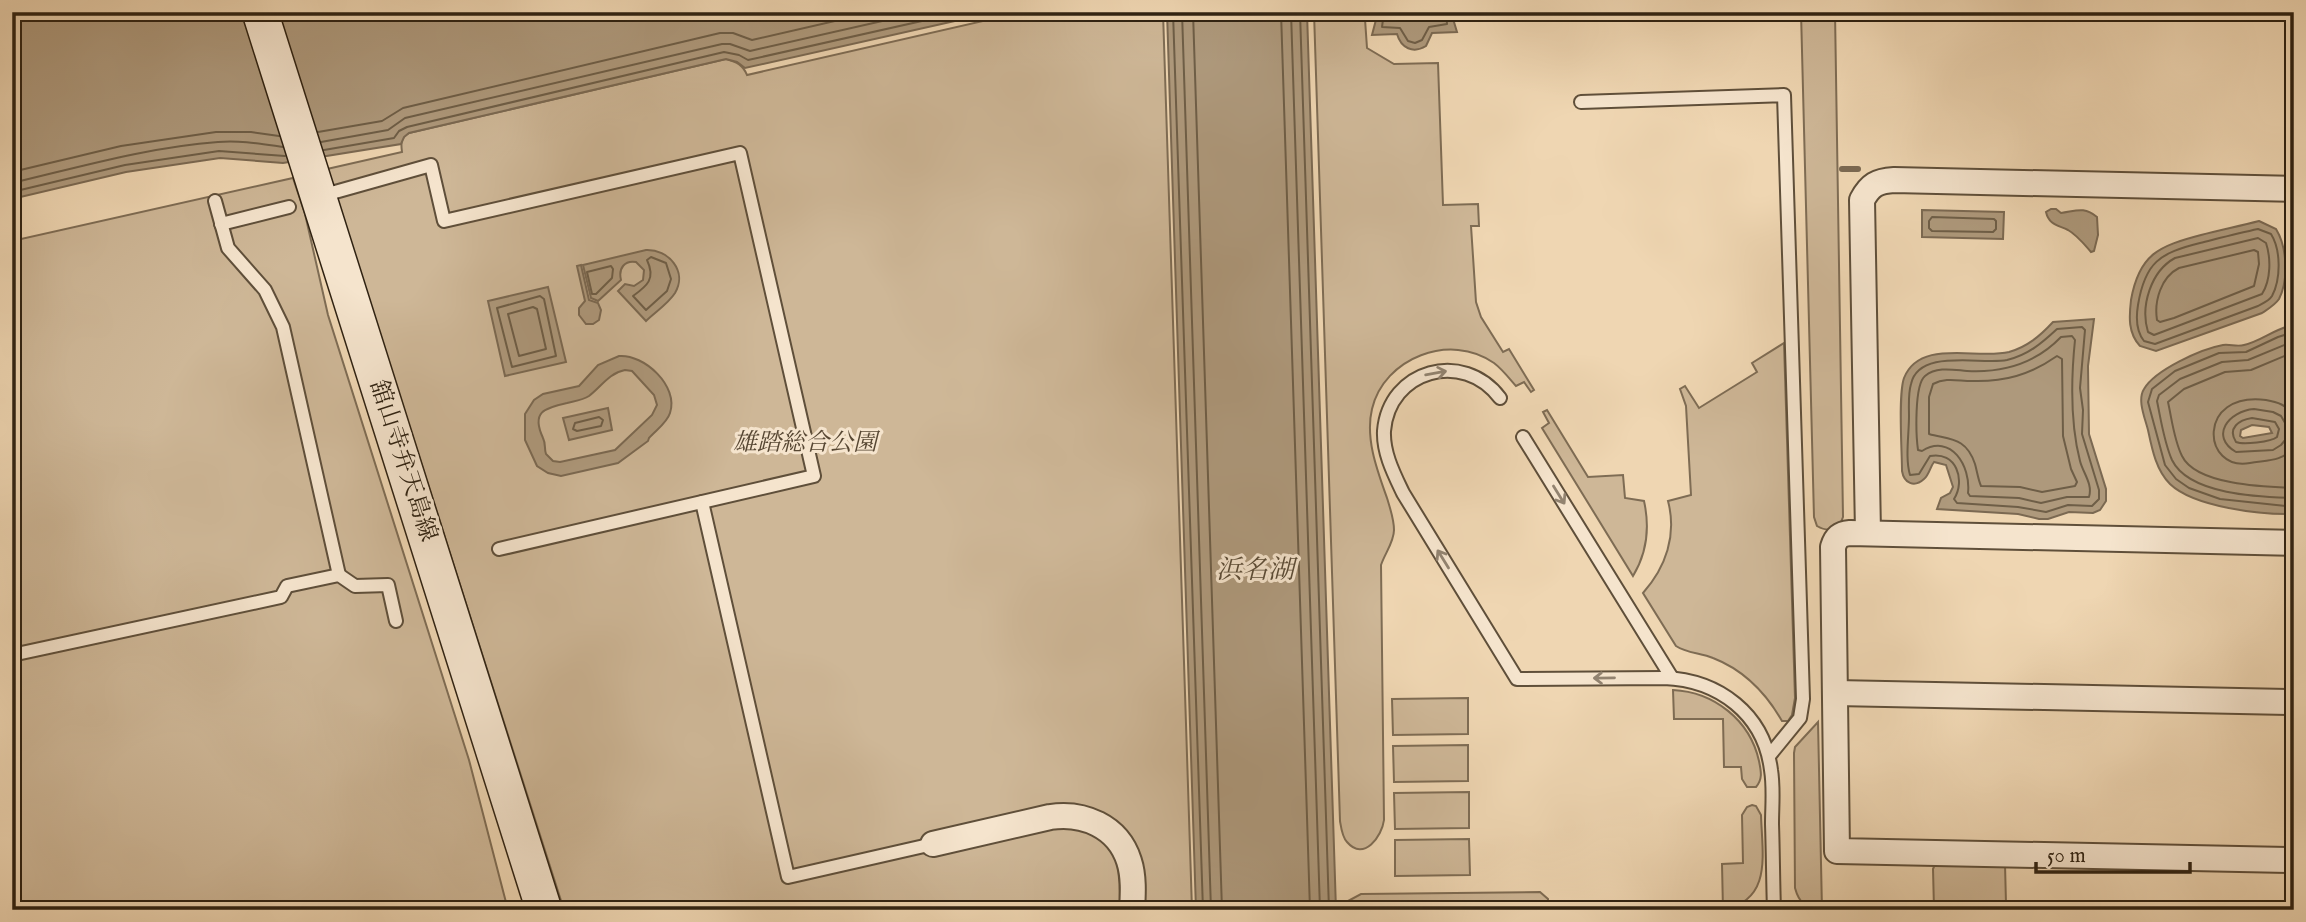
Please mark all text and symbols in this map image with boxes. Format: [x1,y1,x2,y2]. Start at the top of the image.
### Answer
one-way arrow [1424,366,1447,379]
street label: 舘山寺弁天島線 [362,376,444,546]
park label: 雄踏総合公園 [733,428,881,459]
one-way arrow [1553,485,1567,505]
one-way arrow [1436,550,1450,570]
water label: 浜名湖 [1216,554,1298,587]
one-way arrow [1592,671,1615,685]
scale bar [2036,831,2190,875]
text: 50 m [2047,843,2086,870]

